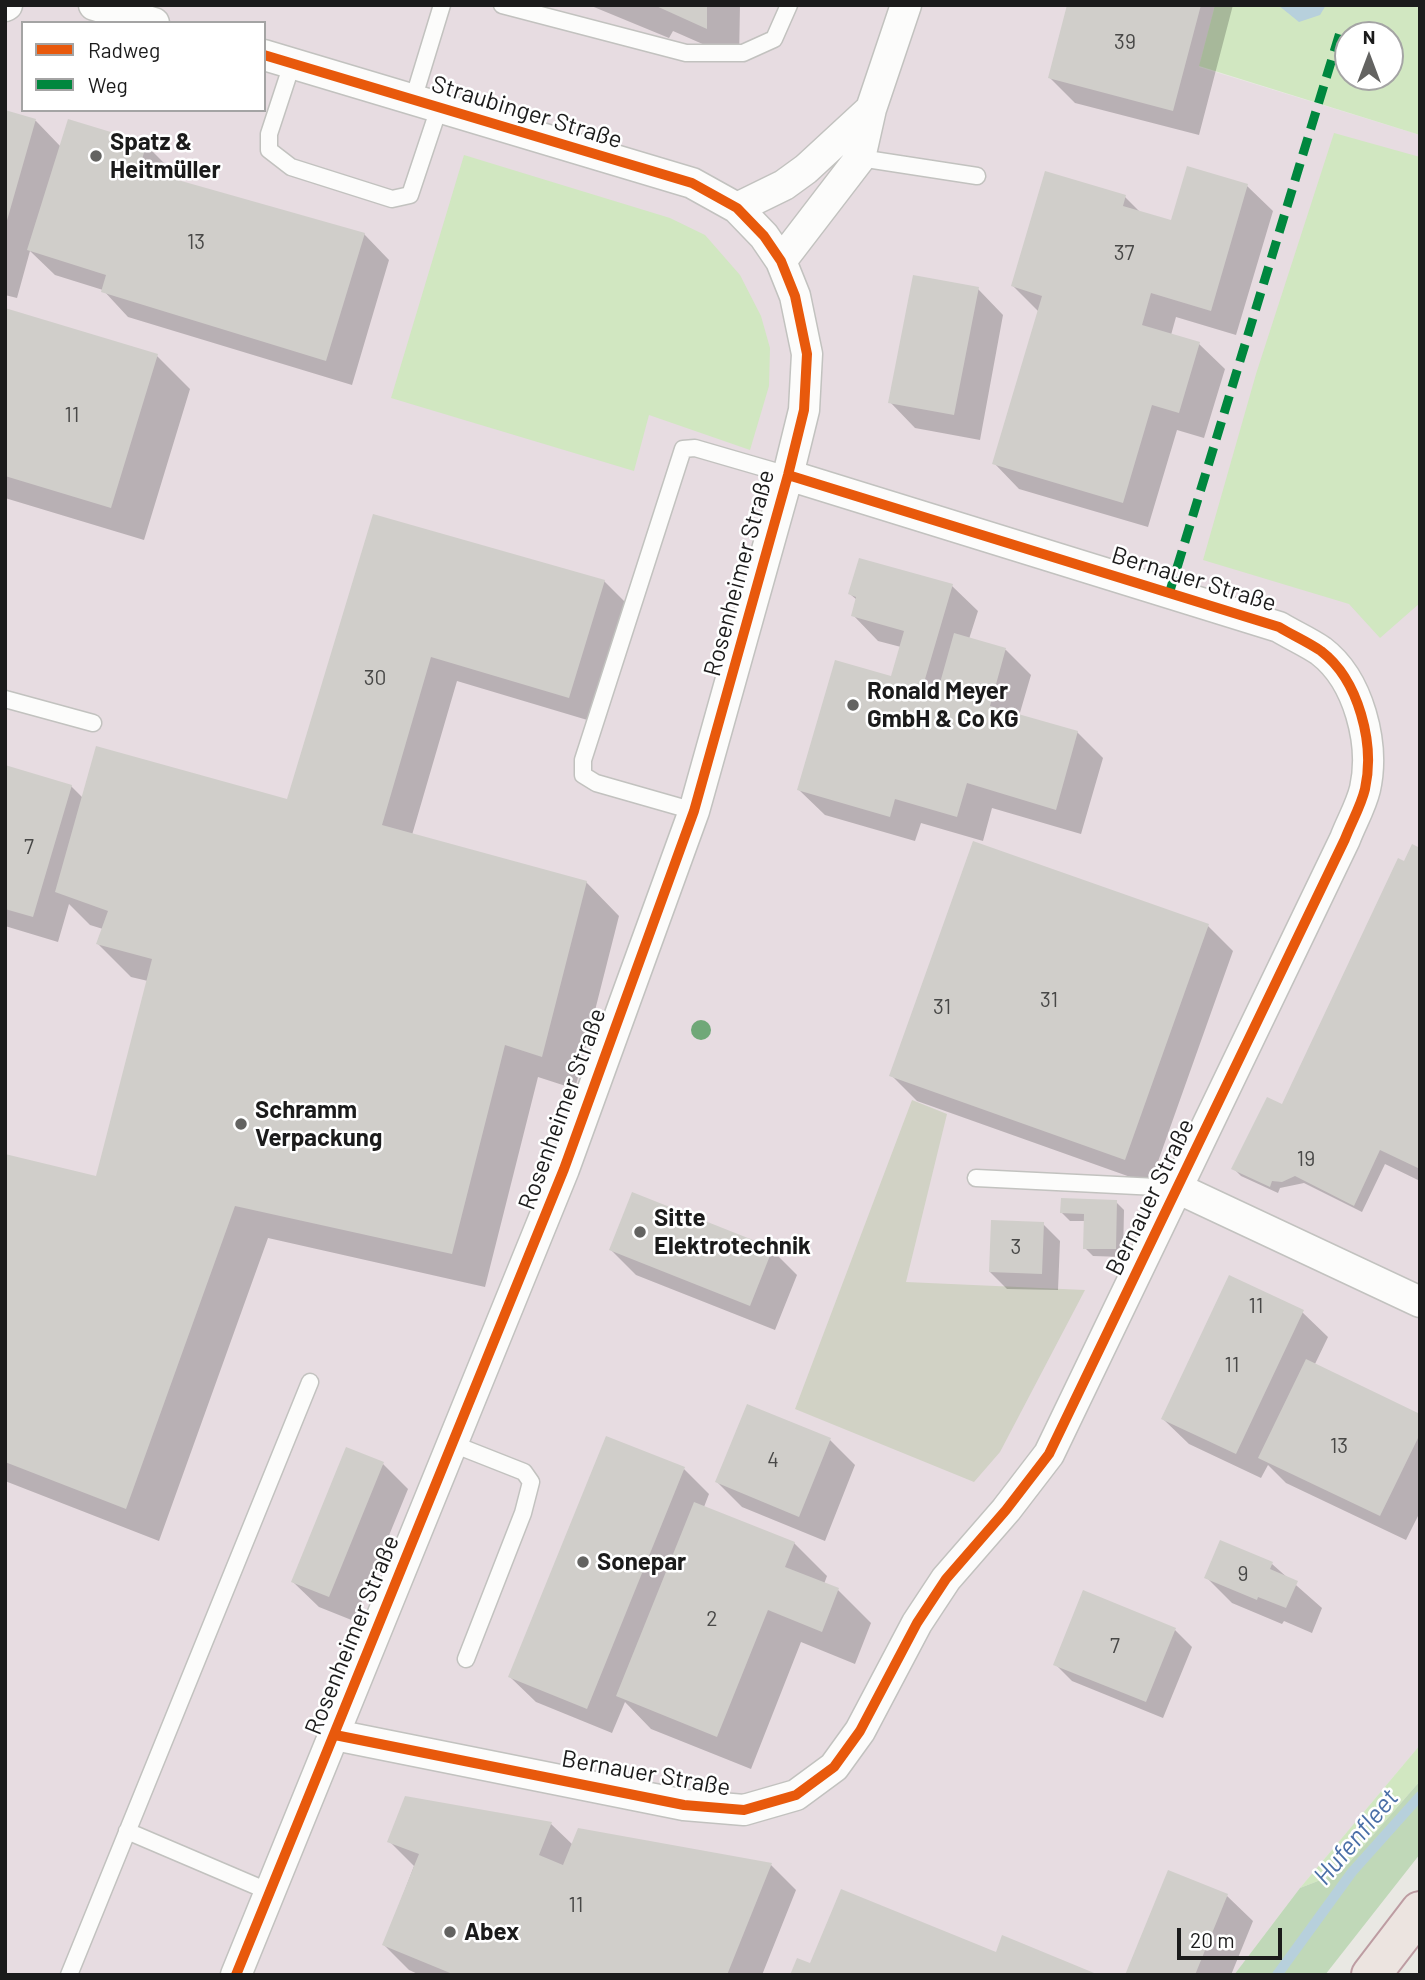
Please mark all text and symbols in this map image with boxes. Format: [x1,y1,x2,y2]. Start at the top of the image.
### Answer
legend [21,21,266,112]
north arrow [1334,21,1404,91]
text: N [1363,25,1375,48]
house number: 39 [1114,29,1136,55]
text: Radweg [88,37,160,62]
street label: Straubinger Straße [428,69,626,155]
text: Weg [88,72,128,97]
place label: Spatz & Heitmüller [110,128,221,184]
marker: Spatz & Heitmüller [88,148,104,164]
house number: 13 [187,229,205,255]
house number: 37 [1114,240,1134,266]
house number: 11 [65,402,79,428]
street label: Rosenheimer Straße [698,467,780,679]
street label: Bernauer Straße [1108,540,1280,618]
house number: 30 [364,665,386,691]
place label: Ronald Meyer GmbH & Co KG [867,677,1019,733]
marker: Ronald Meyer GmbH & Co KG [845,697,861,713]
house number: 7 [24,834,34,860]
house number: 31 [1040,987,1058,1013]
house number: 31 [933,994,951,1020]
street label: Rosenheimer Straße [512,1004,612,1214]
place label: Schramm Verpackung [255,1096,382,1152]
street label: Bernauer Straße [1100,1114,1200,1280]
marker: Schramm Verpackung [233,1116,249,1132]
house number: 19 [1297,1146,1315,1172]
place label: Sitte Elektrotechnik [654,1204,811,1260]
marker: Sitte Elektrotechnik [632,1224,648,1240]
house number: 3 [1011,1234,1021,1260]
house number: 11 [1249,1293,1263,1319]
house number: 11 [1225,1352,1239,1378]
house number: 13 [1330,1433,1348,1459]
house number: 4 [767,1447,779,1473]
street label: Rosenheimer Straße [299,1531,405,1739]
place label: Sonepar [597,1548,686,1576]
marker: Sonepar [575,1554,591,1570]
house number: 9 [1238,1561,1248,1587]
house number: 2 [706,1606,718,1632]
house number: 7 [1110,1633,1120,1659]
street label: Bernauer Straße [559,1744,733,1802]
water label: Hufenfleet [1307,1783,1405,1891]
house number: 11 [569,1892,583,1918]
scale bar [1180,1913,1285,1957]
place label: Abex [464,1918,519,1946]
marker: Abex [442,1924,458,1940]
text: 20 m [1190,1927,1235,1952]

